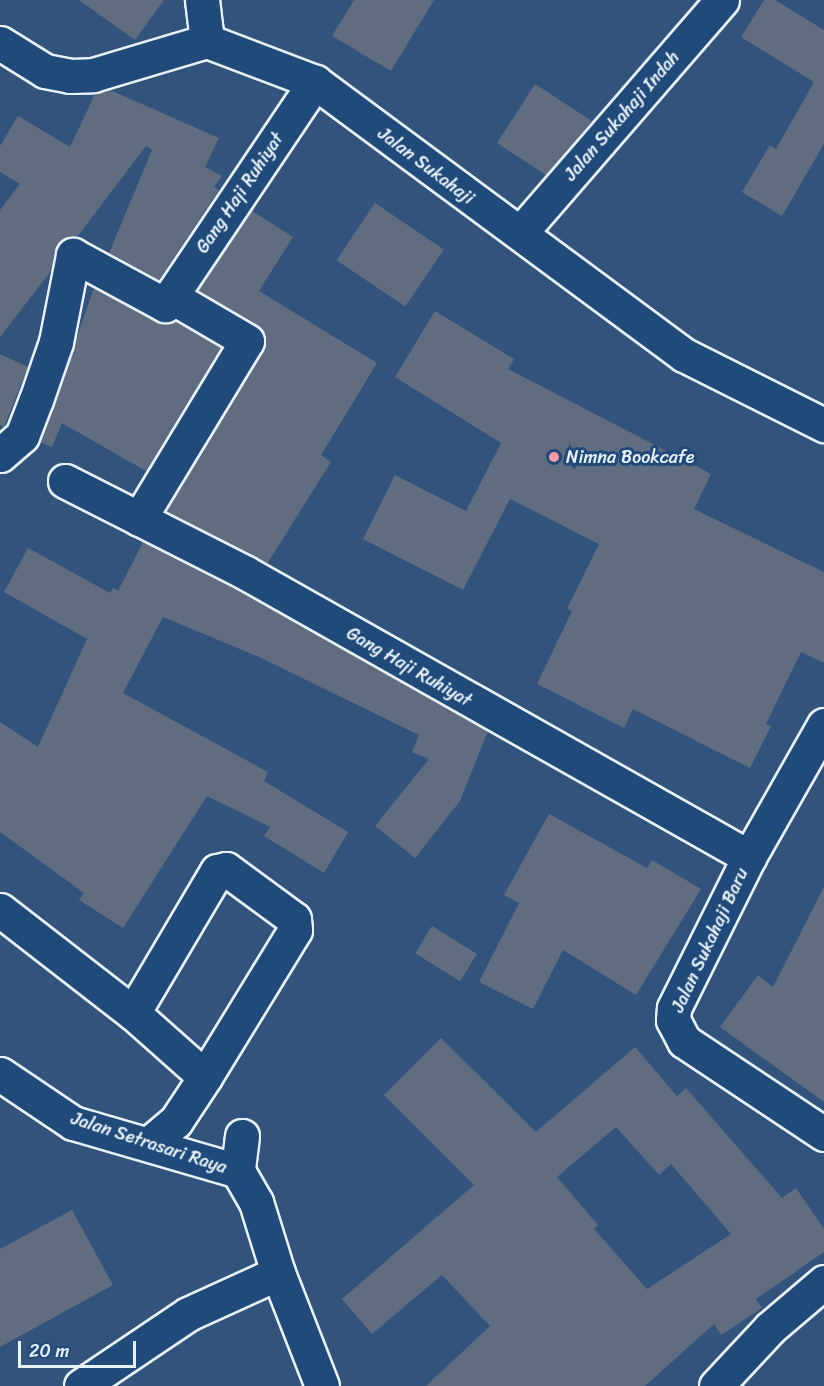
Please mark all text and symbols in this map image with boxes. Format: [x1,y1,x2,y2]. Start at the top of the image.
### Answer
street label: Jalan Sukahaji Indah [560,47,684,185]
street label: Jalan Sukahaji [374,123,478,209]
street label: Gang Haji Ruhiyat [191,128,289,258]
place label: Nimna Bookcafe [566,446,695,468]
marker: Nimna Bookcafe [547,450,561,464]
street label: Gang Haji Ruhiyat [342,622,476,712]
street label: Jalan Sukahaji Baru [667,865,753,1015]
street label: Jalan Setrasari Raya [68,1108,230,1178]
scale bar [21,1329,140,1367]
text: 20 m [29,1335,69,1367]

